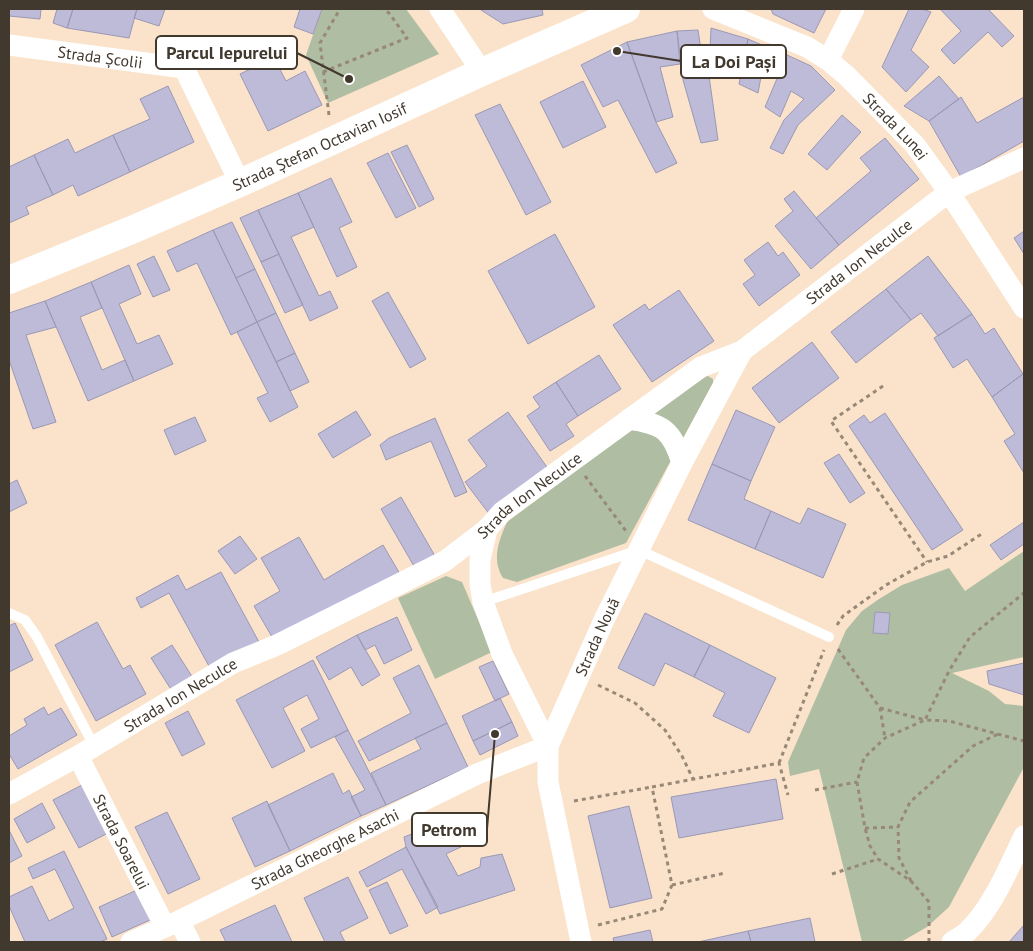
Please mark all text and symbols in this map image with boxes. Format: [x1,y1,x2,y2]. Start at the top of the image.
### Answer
callout: Parcul Iepurelui [156,36,297,69]
text: Parcul Iepurelui [166,41,288,64]
street label: Strada Școlii [57,42,144,72]
callout: La Doi Pași [681,45,786,78]
text: La Doi Pași [692,50,776,73]
street label: Strada Lunei [859,88,933,164]
street label: Strada Ștefan Octavian Iosif [229,97,411,195]
street label: Strada Ion Neculce [802,214,916,308]
street label: Strada Ion Neculce [473,447,585,543]
street label: Strada Nouă [570,594,624,679]
street label: Strada Ion Neculce [120,653,241,736]
street label: Strada Soarelui [89,791,154,893]
street label: Strada Gheorghe Asachi [248,804,402,894]
callout: Petrom [412,813,487,846]
text: Petrom [421,818,477,841]

